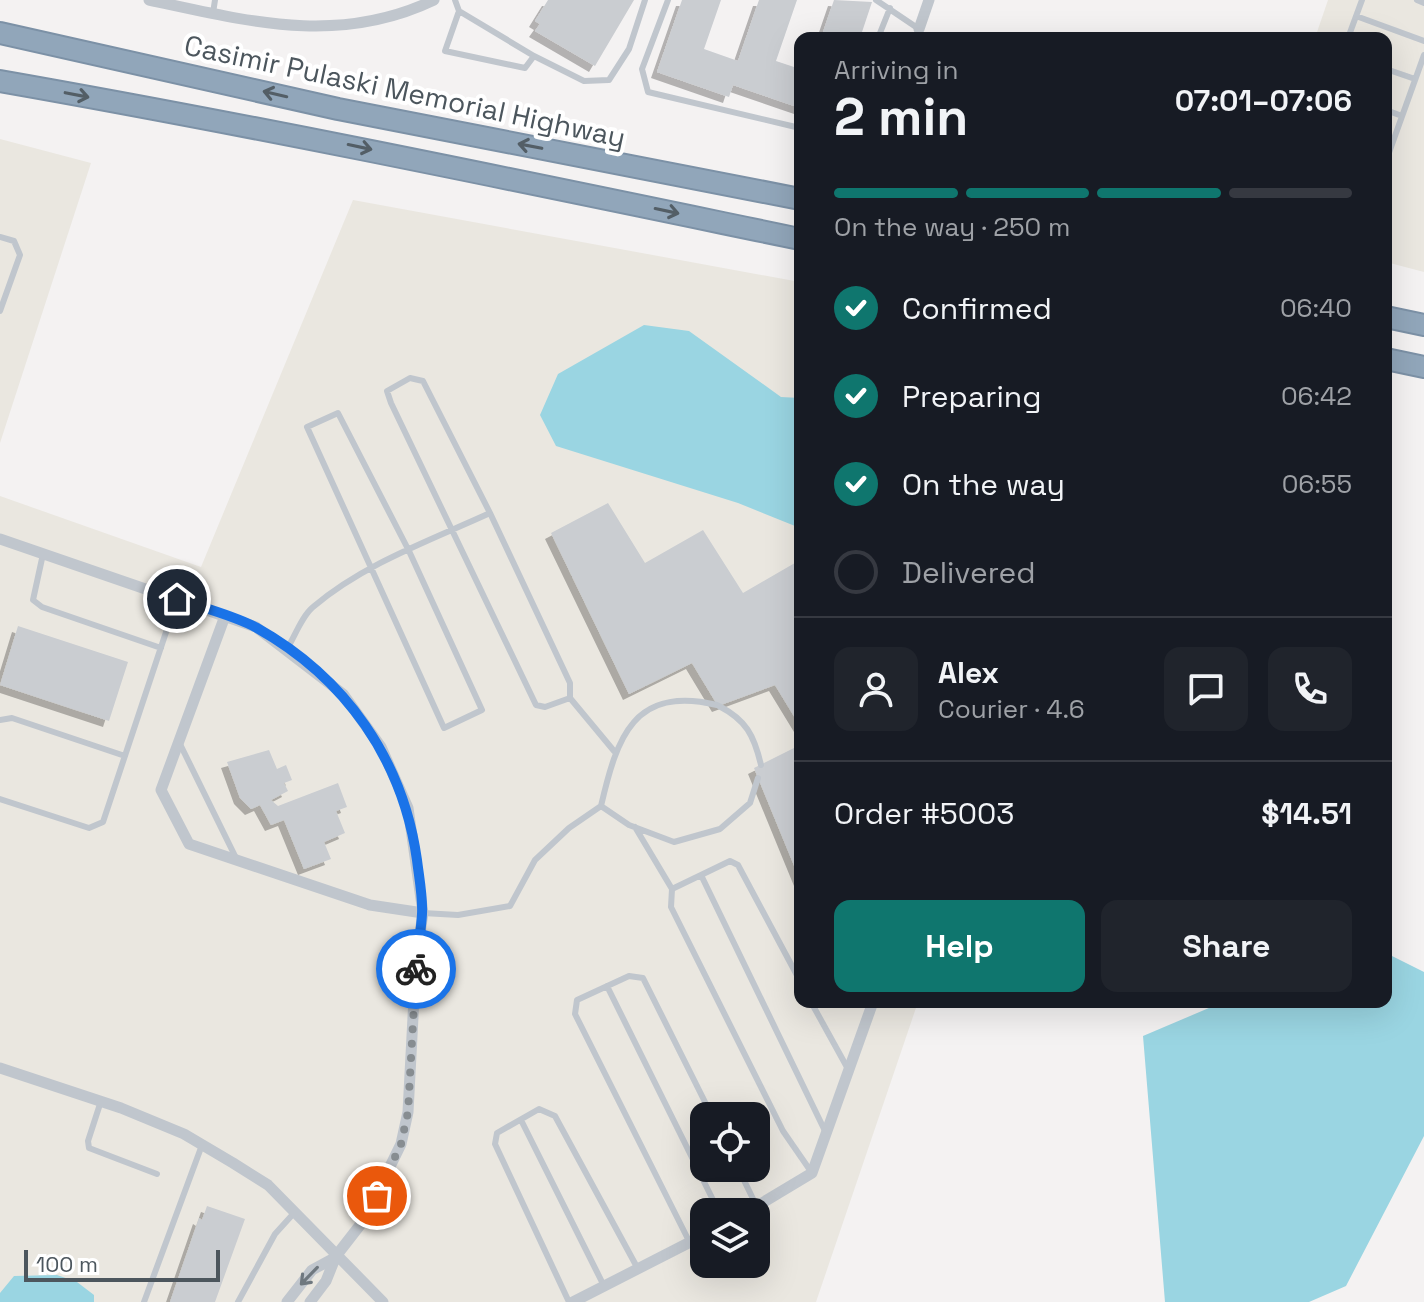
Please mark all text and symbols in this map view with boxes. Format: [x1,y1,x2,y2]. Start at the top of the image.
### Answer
street label: Casimir Pulaski Memorial Highway [181,27,629,155]
text: Arriving in [834,53,958,87]
text: 07:01–07:06 [1175,81,1352,120]
text: 2 min [834,84,968,150]
one-way arrow [262,86,288,101]
one-way arrow [63,89,89,104]
one-way arrow [517,138,543,153]
one-way arrow [347,140,372,155]
one-way arrow [653,204,679,219]
text: On the way · 250 m [834,210,1070,244]
icon: check [834,286,878,330]
text: Confirmed [902,289,1052,328]
text: 06:40 [1280,291,1352,325]
icon: check [834,374,878,418]
text: Preparing [902,377,1041,416]
text: 06:42 [1281,379,1352,413]
icon: check [834,462,878,506]
text: On the way [902,465,1065,504]
text: 06:55 [1282,467,1352,501]
text: Delivered [902,553,1036,592]
pin [143,565,211,633]
icon: home [155,577,199,621]
button: person [834,647,918,731]
button: chat [1164,647,1248,731]
button: phone [1268,647,1352,731]
text: Alex [938,653,999,692]
text: Courier · 4.6 [938,692,1085,726]
text: Order #5003 [834,794,1014,833]
text: $14.51 [1261,794,1352,833]
button: Help [834,900,1085,992]
button: Share [1101,900,1352,992]
courier [376,929,456,1009]
icon: bike [394,947,438,991]
map controls [690,1102,770,1278]
button: locate [690,1102,770,1182]
pin [343,1162,411,1230]
icon: bag [355,1174,399,1218]
button: layers [690,1198,770,1278]
scale bar [24,1246,220,1282]
text: 100 m [36,1250,98,1278]
one-way arrow [300,1266,319,1285]

